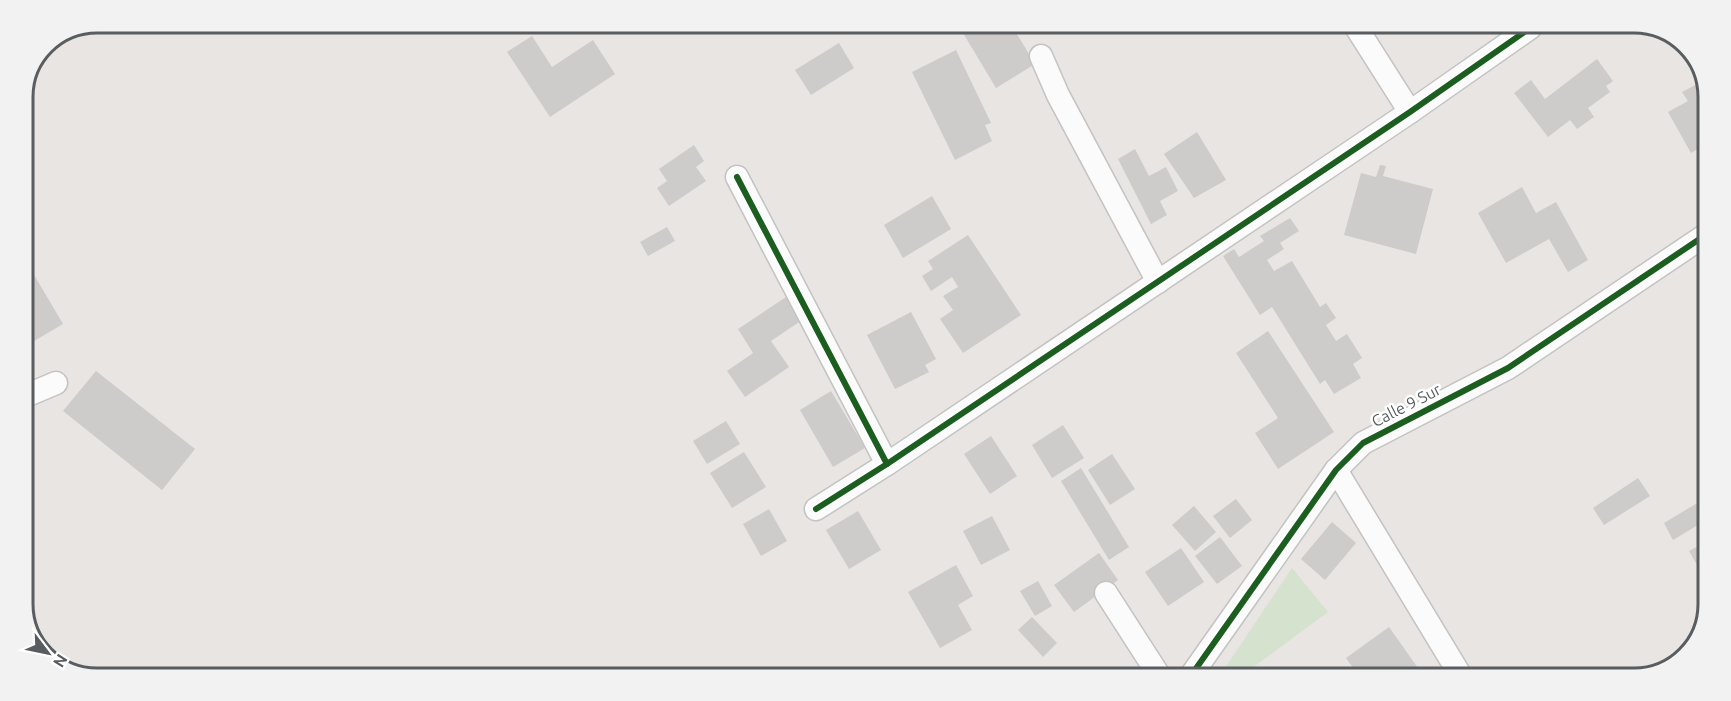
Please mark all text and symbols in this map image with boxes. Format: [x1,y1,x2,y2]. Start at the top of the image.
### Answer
street label: Calle 9 Sur [1368,380,1444,430]
north arrow [18,623,78,683]
text: N [50,651,72,671]

